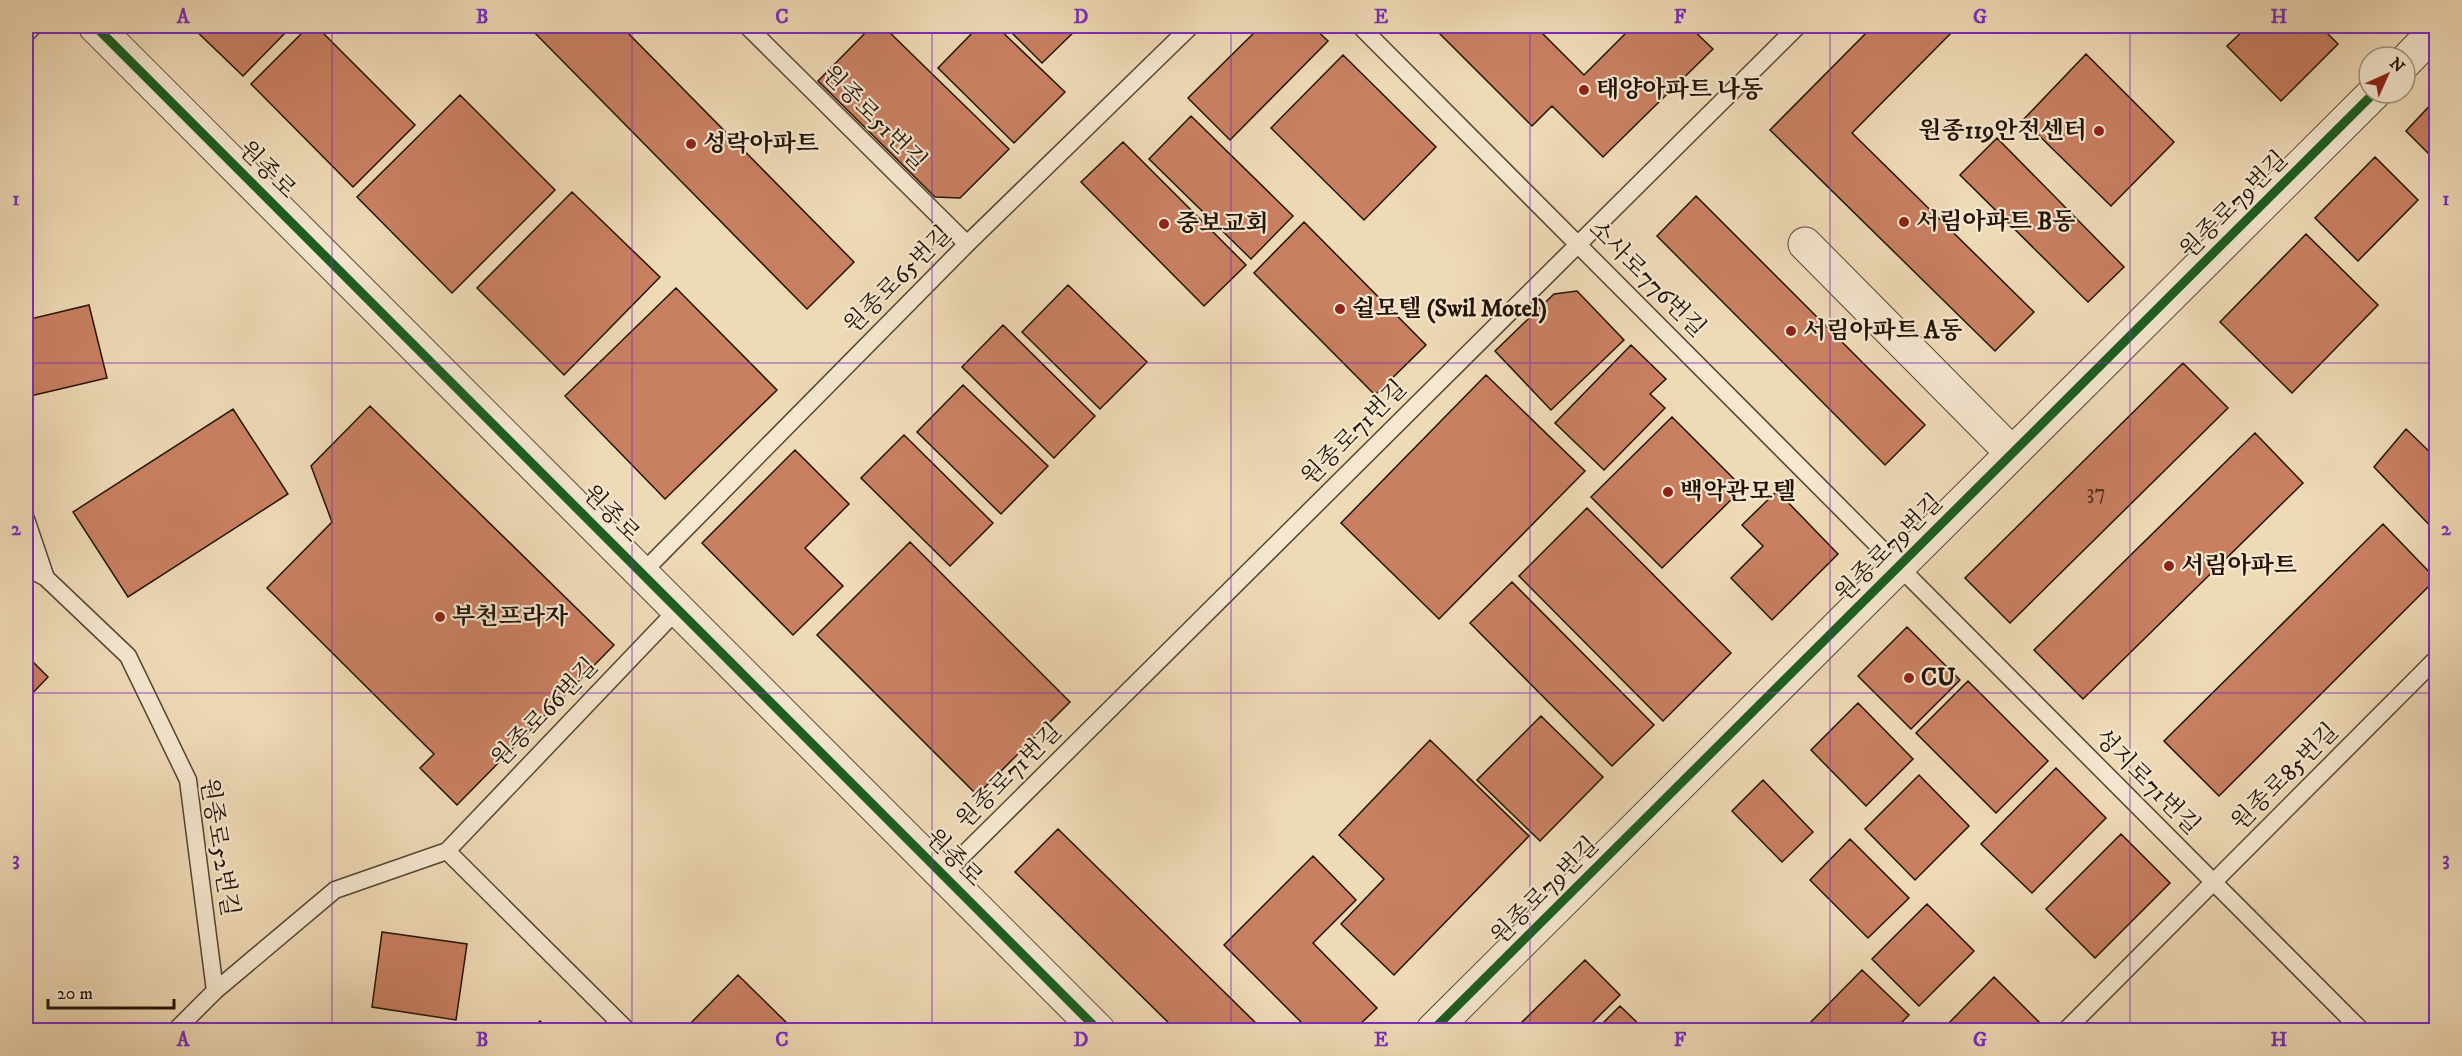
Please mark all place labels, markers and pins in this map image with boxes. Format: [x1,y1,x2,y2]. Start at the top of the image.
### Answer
place label: 태양아파트 나동 [1596,75,1763,105]
marker: 태양아파트 나동 [1577,83,1591,97]
place label: 원종119안전센터 [1918,116,2087,146]
marker: 원종119안전센터 [2092,124,2106,138]
place label: 성락아파트 [703,129,819,159]
marker: 성락아파트 [684,137,698,151]
place label: 서림아파트 B동 [1916,207,2075,237]
place label: 중보교회 [1176,209,1269,239]
marker: 서림아파트 B동 [1897,215,1911,229]
marker: 중보교회 [1157,217,1171,231]
place label: 쉴모텔 (Swil Motel) [1352,294,1547,324]
marker: 쉴모텔 (Swil Motel) [1333,302,1347,316]
place label: 서림아파트 A동 [1803,316,1963,346]
marker: 서림아파트 A동 [1784,324,1798,338]
place label: 백악관모텔 [1680,477,1796,507]
marker: 백악관모텔 [1661,485,1675,499]
place label: 서림아파트 [2181,551,2297,581]
marker: 서림아파트 [2162,559,2176,573]
place label: 부천프라자 [452,602,569,632]
marker: 부천프라자 [433,610,447,624]
place label: CU [1921,663,1956,693]
marker: CU [1902,671,1916,685]

